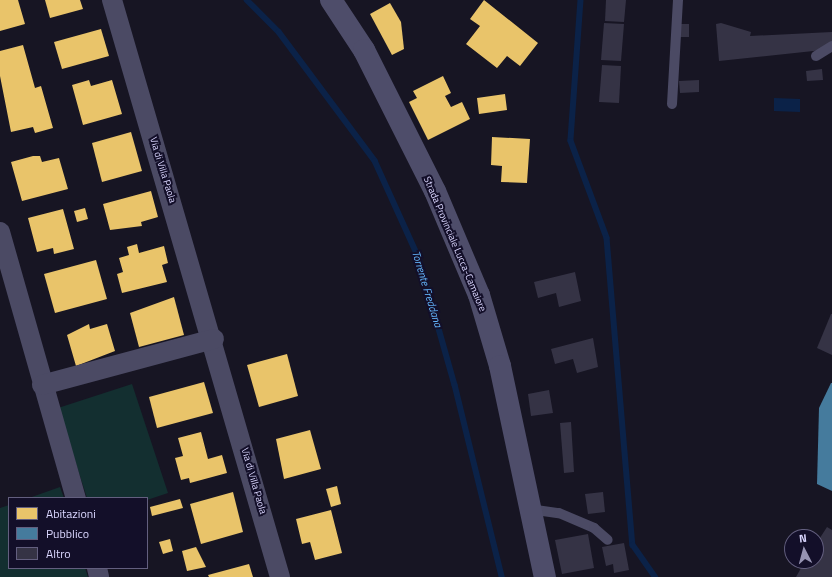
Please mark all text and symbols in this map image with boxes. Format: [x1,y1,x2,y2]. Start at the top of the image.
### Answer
street label: Via di Villa Paola [147,136,179,204]
street label: Strada Provinciale Lucca-Camaiore [421,175,489,313]
water label: Torrente Freddana [409,249,445,329]
street label: Via di Villa Paola [239,447,269,515]
legend [8,497,148,569]
text: Abitazioni [46,504,96,523]
text: Pubblico [46,524,89,543]
north arrow [784,529,824,569]
text: N [798,530,807,546]
text: Altro [46,544,71,563]

